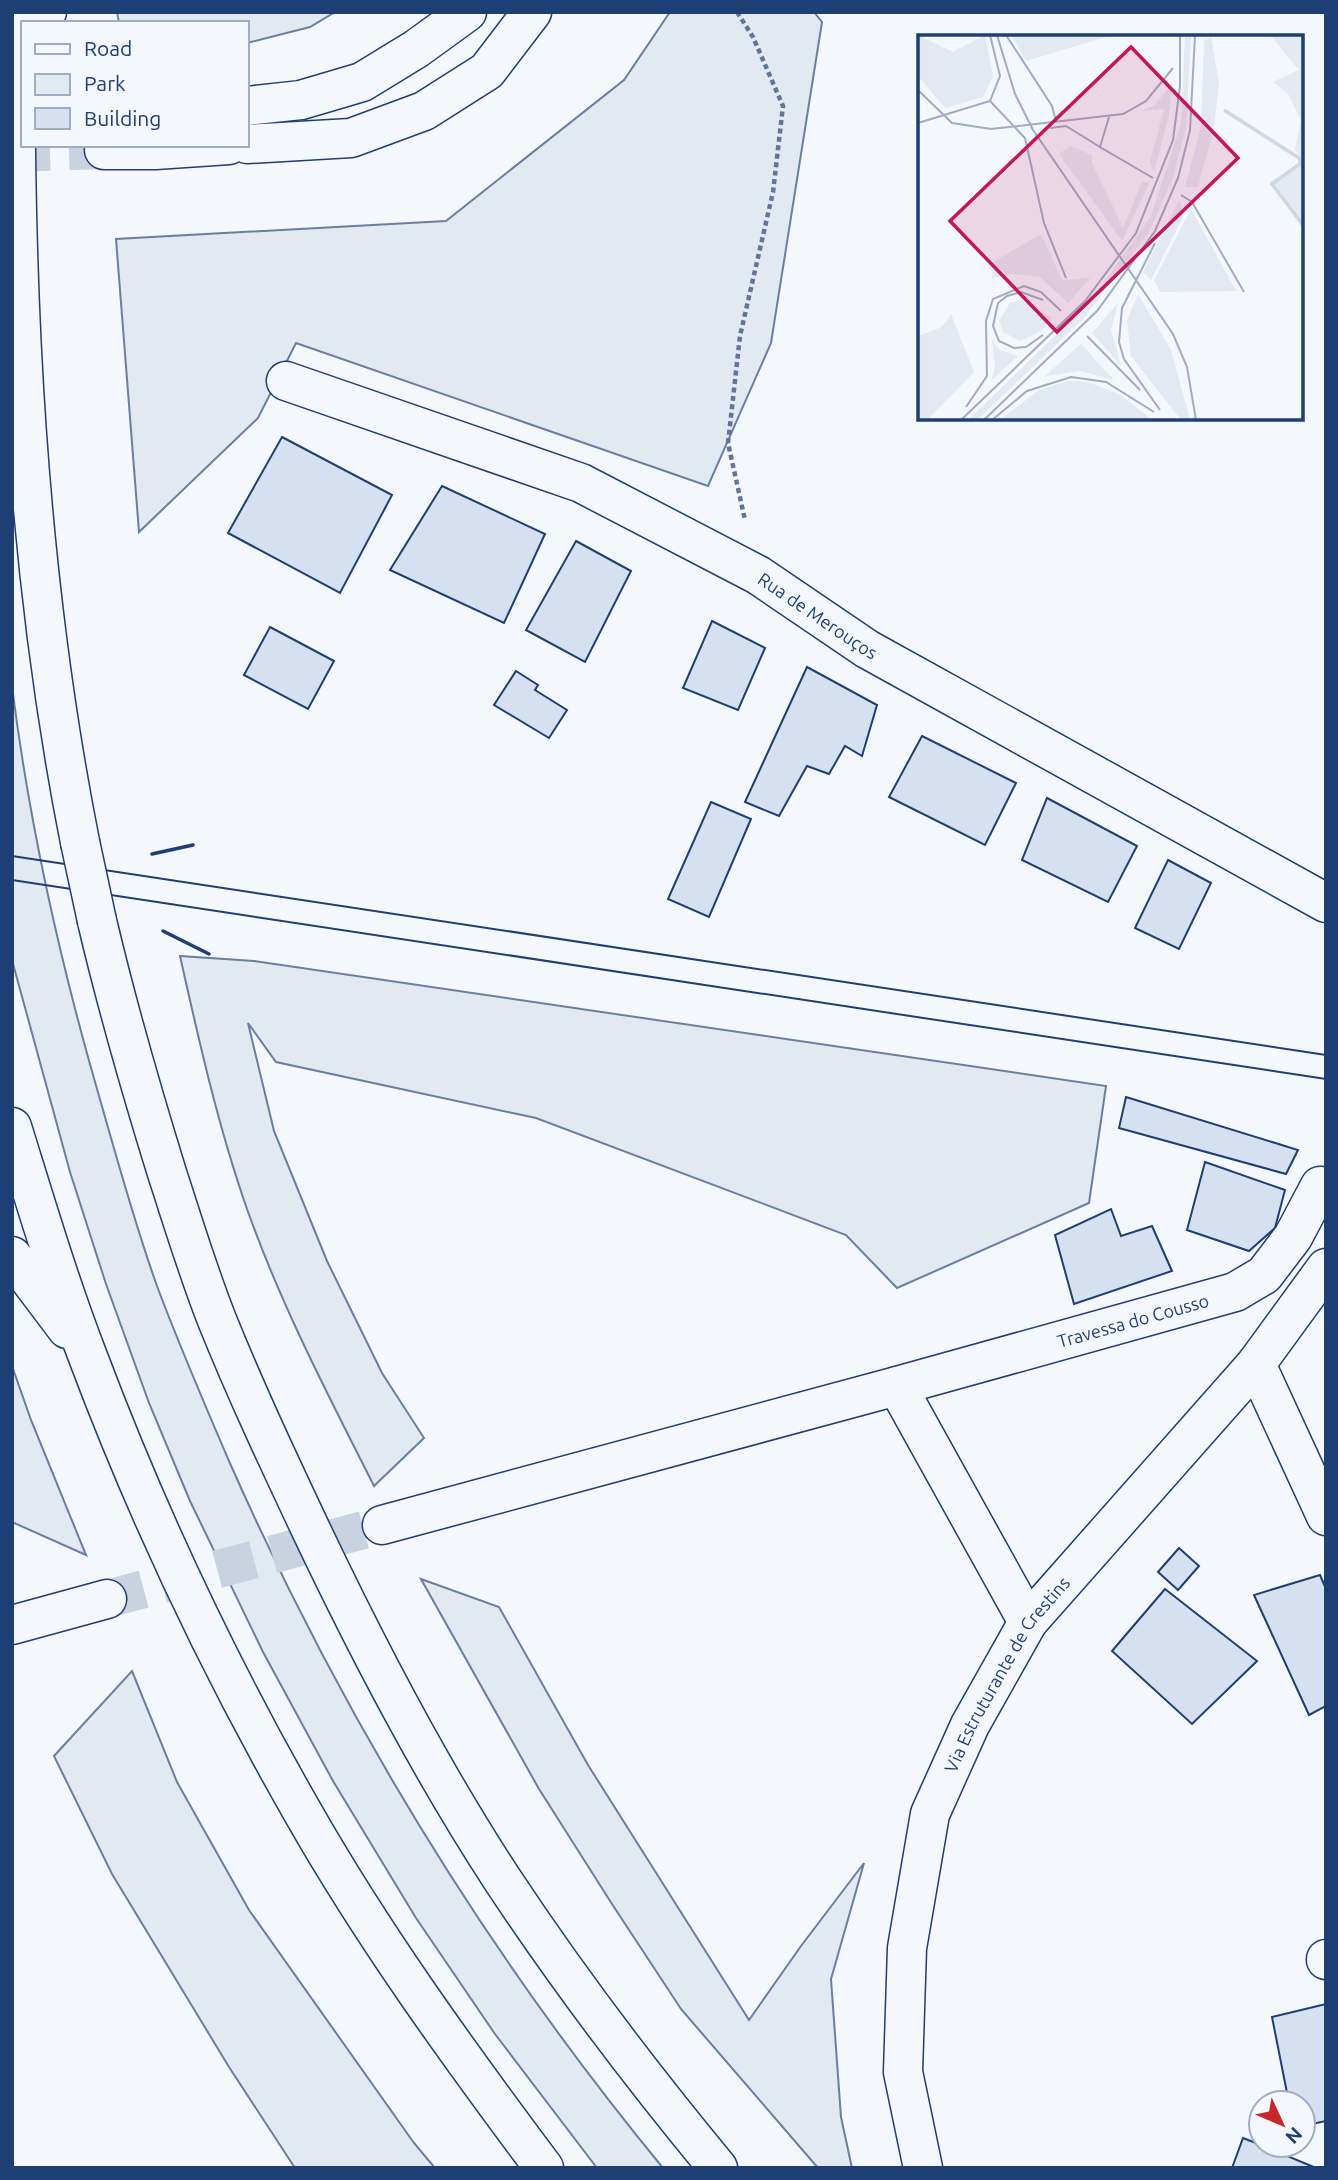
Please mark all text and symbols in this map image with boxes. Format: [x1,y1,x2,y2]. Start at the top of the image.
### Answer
legend [21,21,248,147]
inset map [918,35,1303,420]
text: Road [84,36,132,60]
text: Park [84,71,126,95]
text: Building [84,106,161,130]
street label: Rua de Merouços [755,568,881,663]
street label: Travessa do Cousso [1055,1290,1211,1351]
street label: Via Estruturante de Crestins [940,1572,1074,1776]
north arrow [1247,2089,1317,2159]
text: N [1281,2123,1307,2149]

